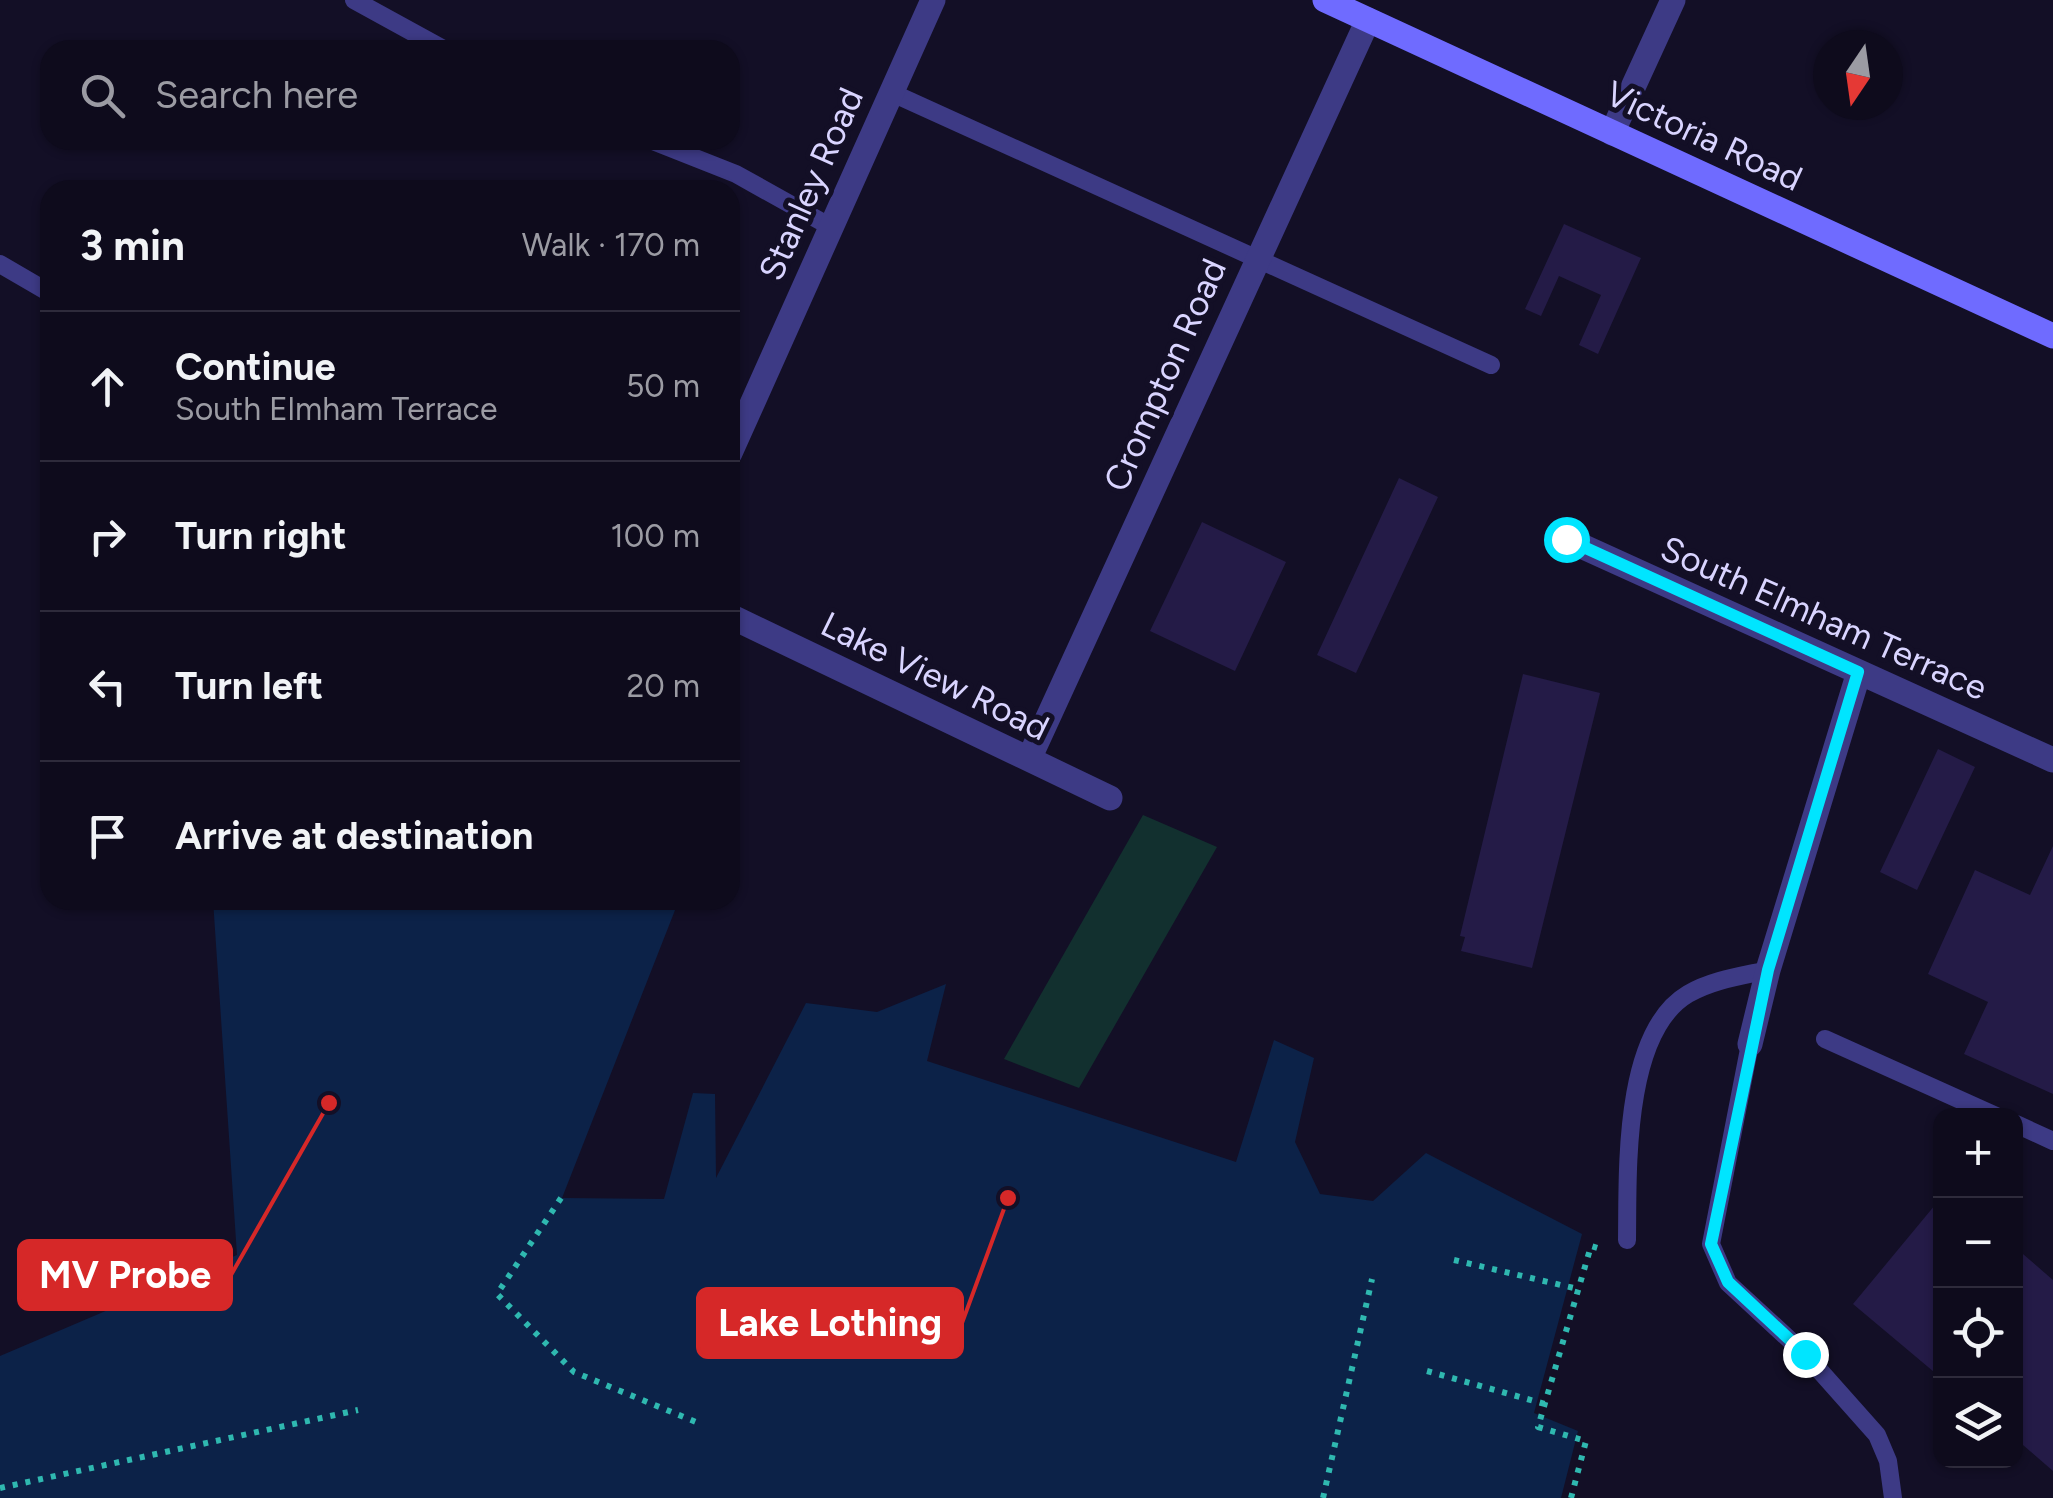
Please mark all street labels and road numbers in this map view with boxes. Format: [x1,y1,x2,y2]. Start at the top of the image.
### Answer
street label: Victoria Road [1599,72,1809,200]
street label: Stanley Road [750,81,872,287]
street label: Crompton Road [1095,252,1235,498]
street label: South Elmham Terrace [1654,527,1994,709]
street label: Lake View Road [814,603,1056,749]

